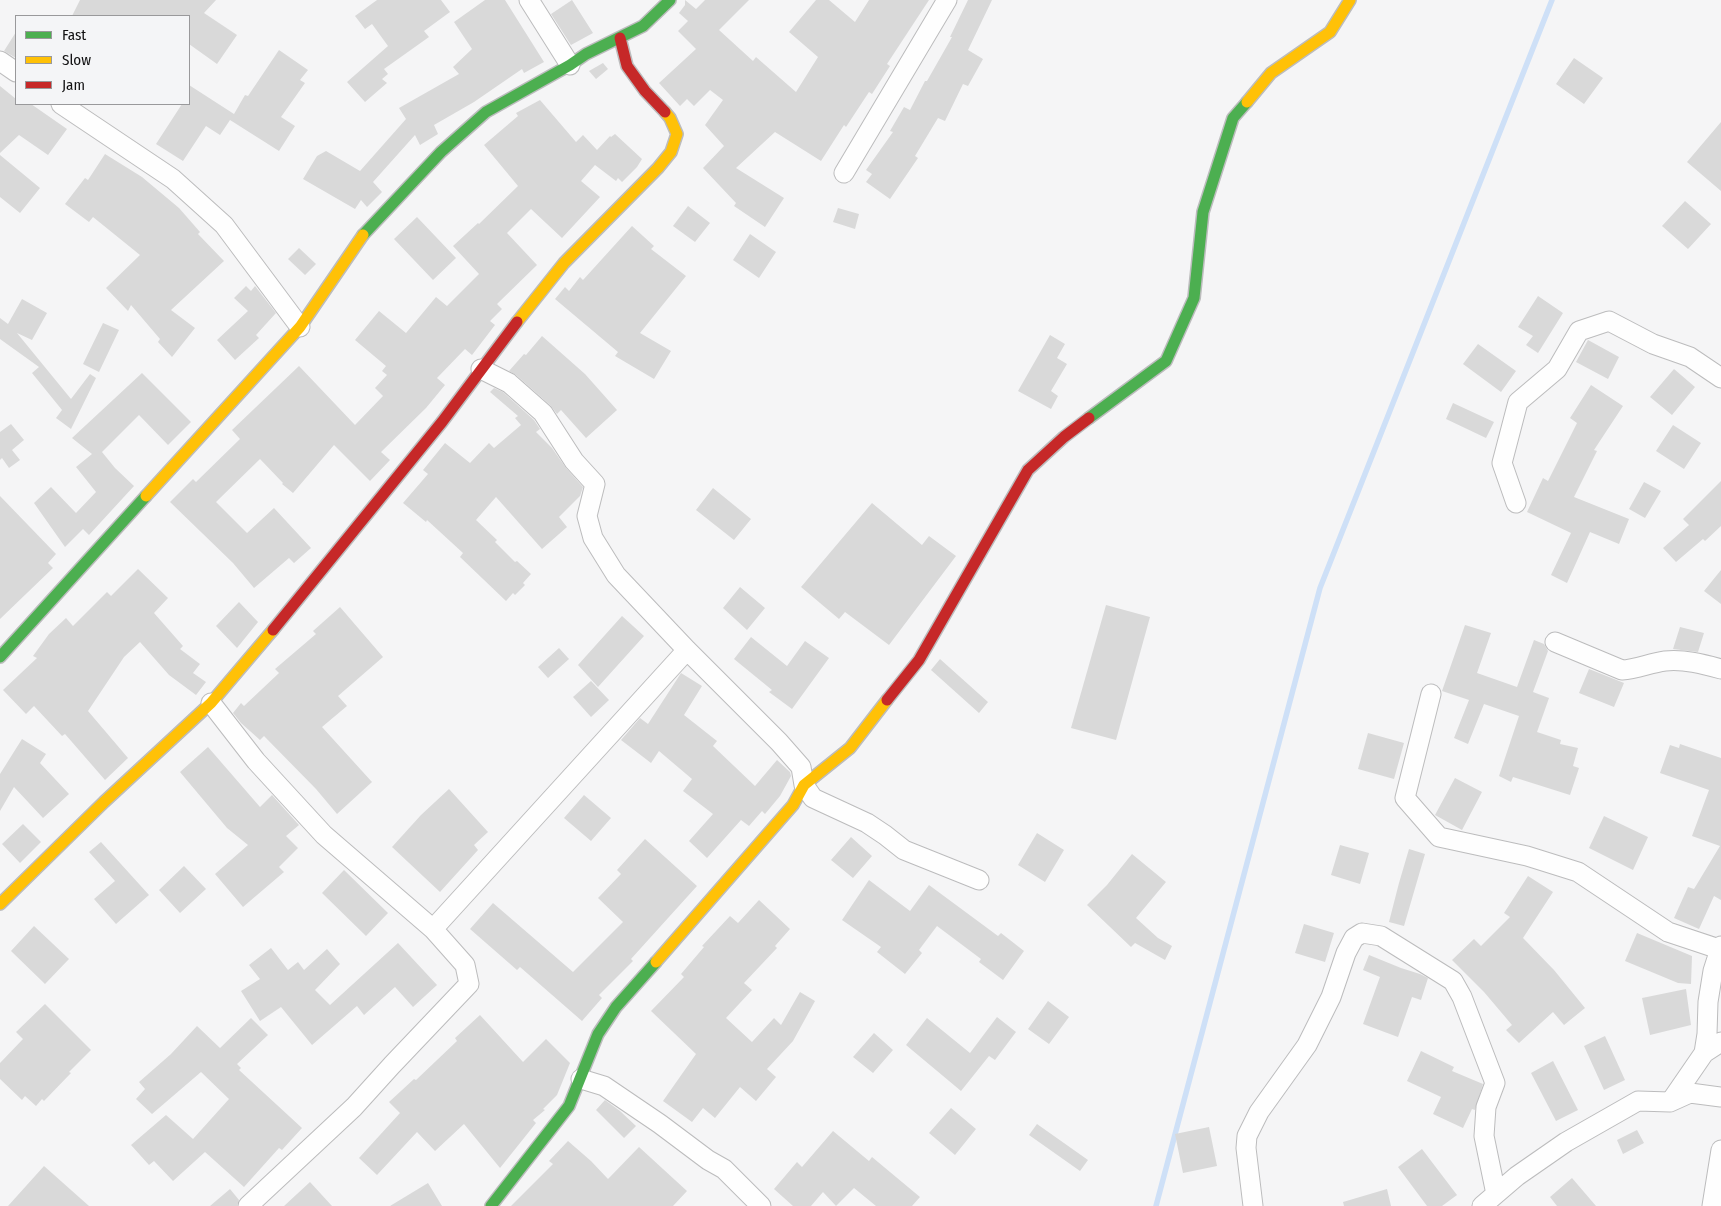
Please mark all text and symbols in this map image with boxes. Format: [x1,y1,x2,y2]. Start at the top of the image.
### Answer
legend [15,15,190,105]
text: Fast [62,26,86,44]
text: Slow [62,51,91,69]
text: Jam [62,76,85,94]

